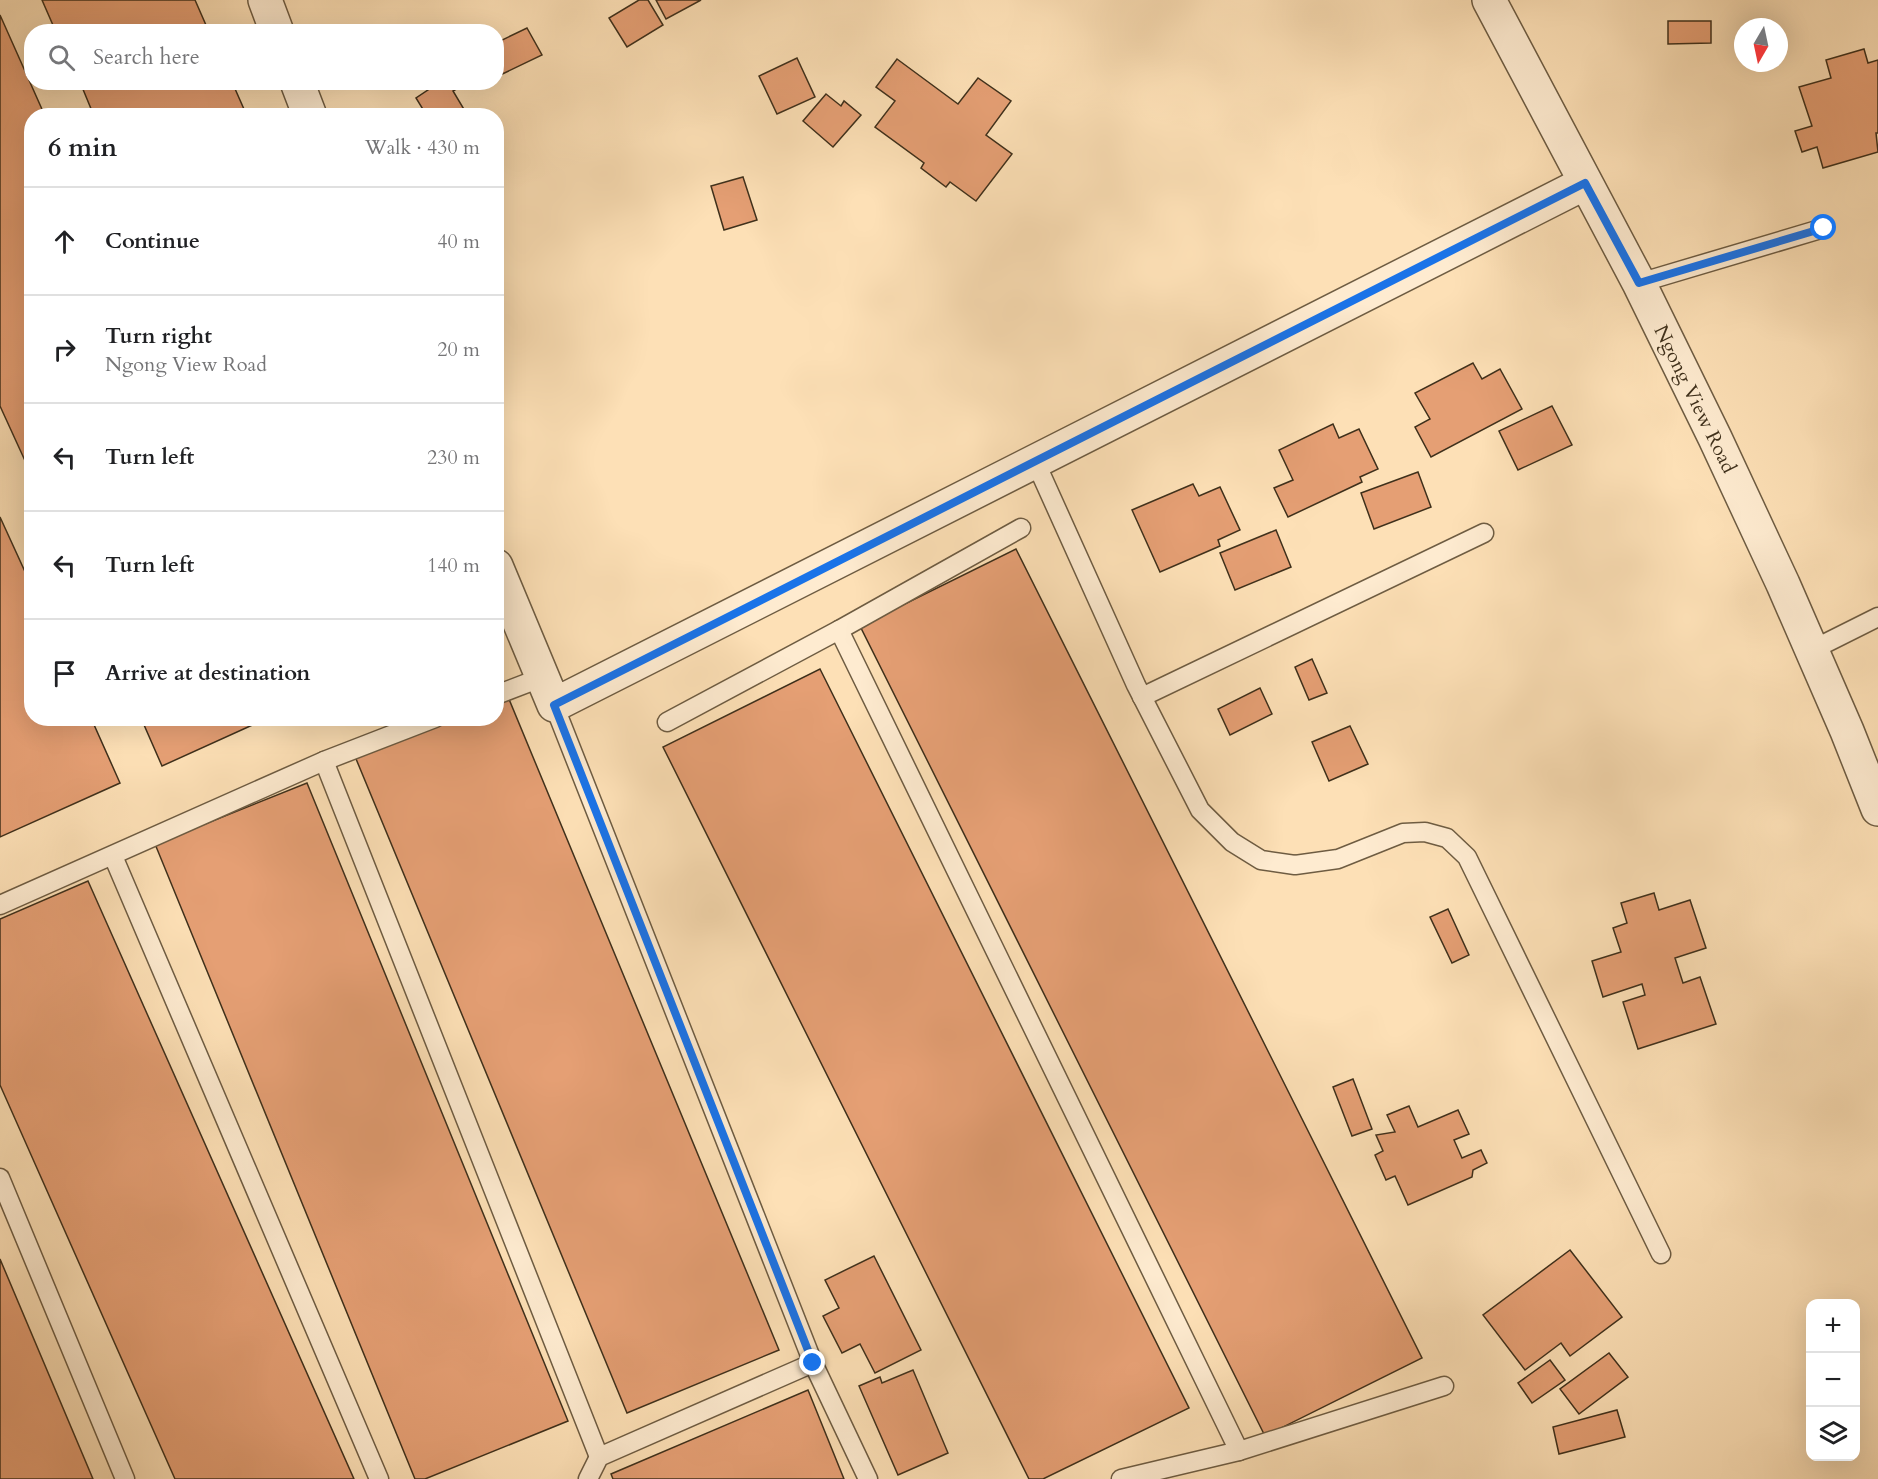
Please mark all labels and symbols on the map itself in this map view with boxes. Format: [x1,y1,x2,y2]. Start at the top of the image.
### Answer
north arrow [1734,18,1788,72]
route start [1810,214,1836,240]
street label: Ngong View Road [1647,320,1743,478]
route end [799,1349,825,1375]

